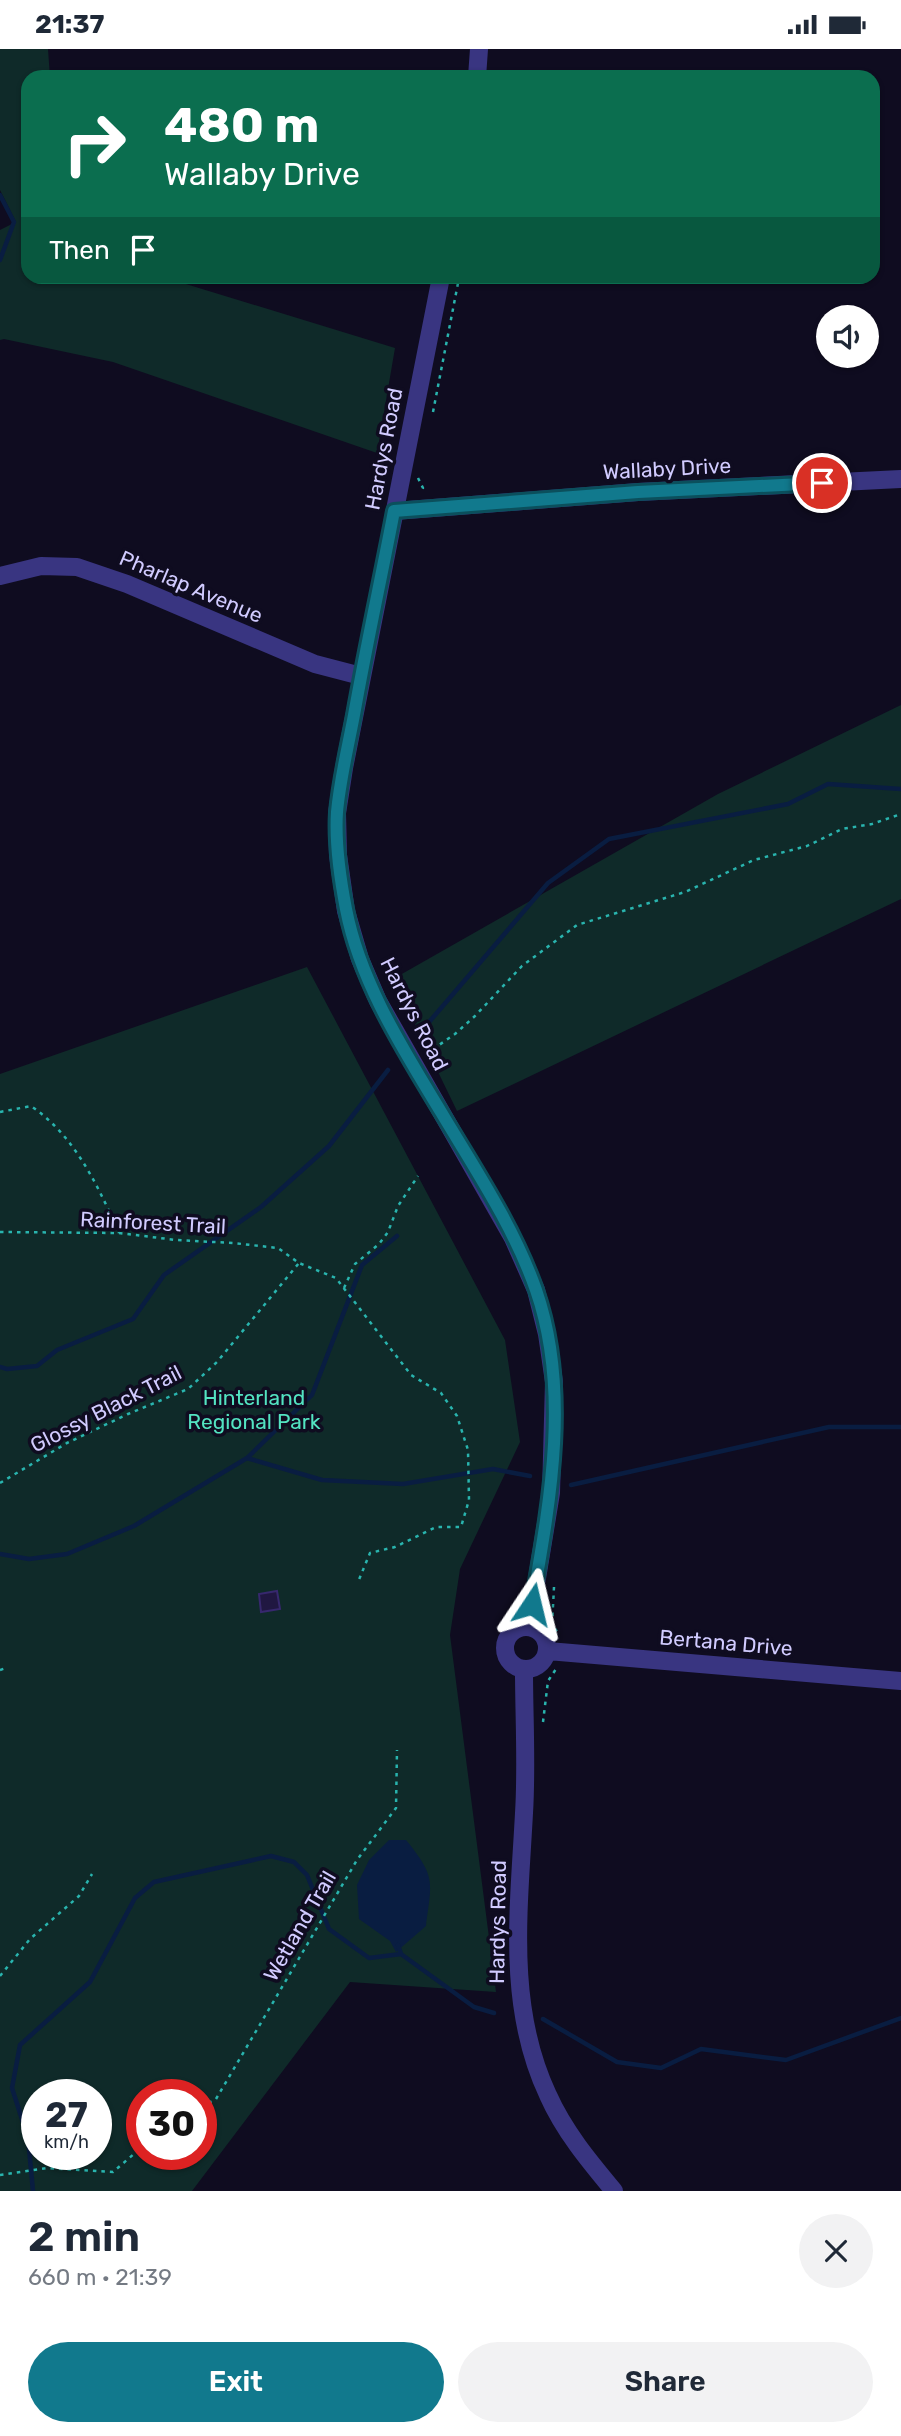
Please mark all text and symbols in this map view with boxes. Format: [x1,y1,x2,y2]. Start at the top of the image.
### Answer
text: 21:37 [35,9,104,40]
text: 480 m [164,96,319,154]
icon: right [49,98,140,189]
text: Wallaby Drive [164,155,360,193]
icon: arrive [124,231,162,269]
text: Then [49,235,110,266]
map controls [816,305,879,368]
button: sound [816,305,879,368]
street label: Hardys Road [359,386,408,512]
street label: Wallaby Drive [602,453,732,484]
pin [792,453,852,513]
icon: arrive [803,464,841,502]
street label: Pharlap Avenue [116,545,267,628]
street label: Hardys Road [375,953,454,1075]
street label: Rainforest Trail [79,1206,227,1239]
street label: Glossy Black Trail [26,1360,186,1457]
park label: Hinterland Regional Park [187,1385,321,1434]
position arrow [495,1567,569,1641]
street label: Bertana Drive [658,1624,794,1661]
street label: Hardys Road [484,1860,511,1984]
street label: Wetland Trail [258,1866,341,1985]
speed limit sign: 30 [126,2079,217,2170]
text: 27 [45,2094,88,2136]
text: km/h [44,2131,89,2153]
text: 2 min [28,2212,140,2262]
button: close [799,2214,873,2288]
text: 660 m · 21:39 [28,2263,172,2291]
button: Exit [28,2342,444,2422]
button: Share [458,2342,873,2422]

